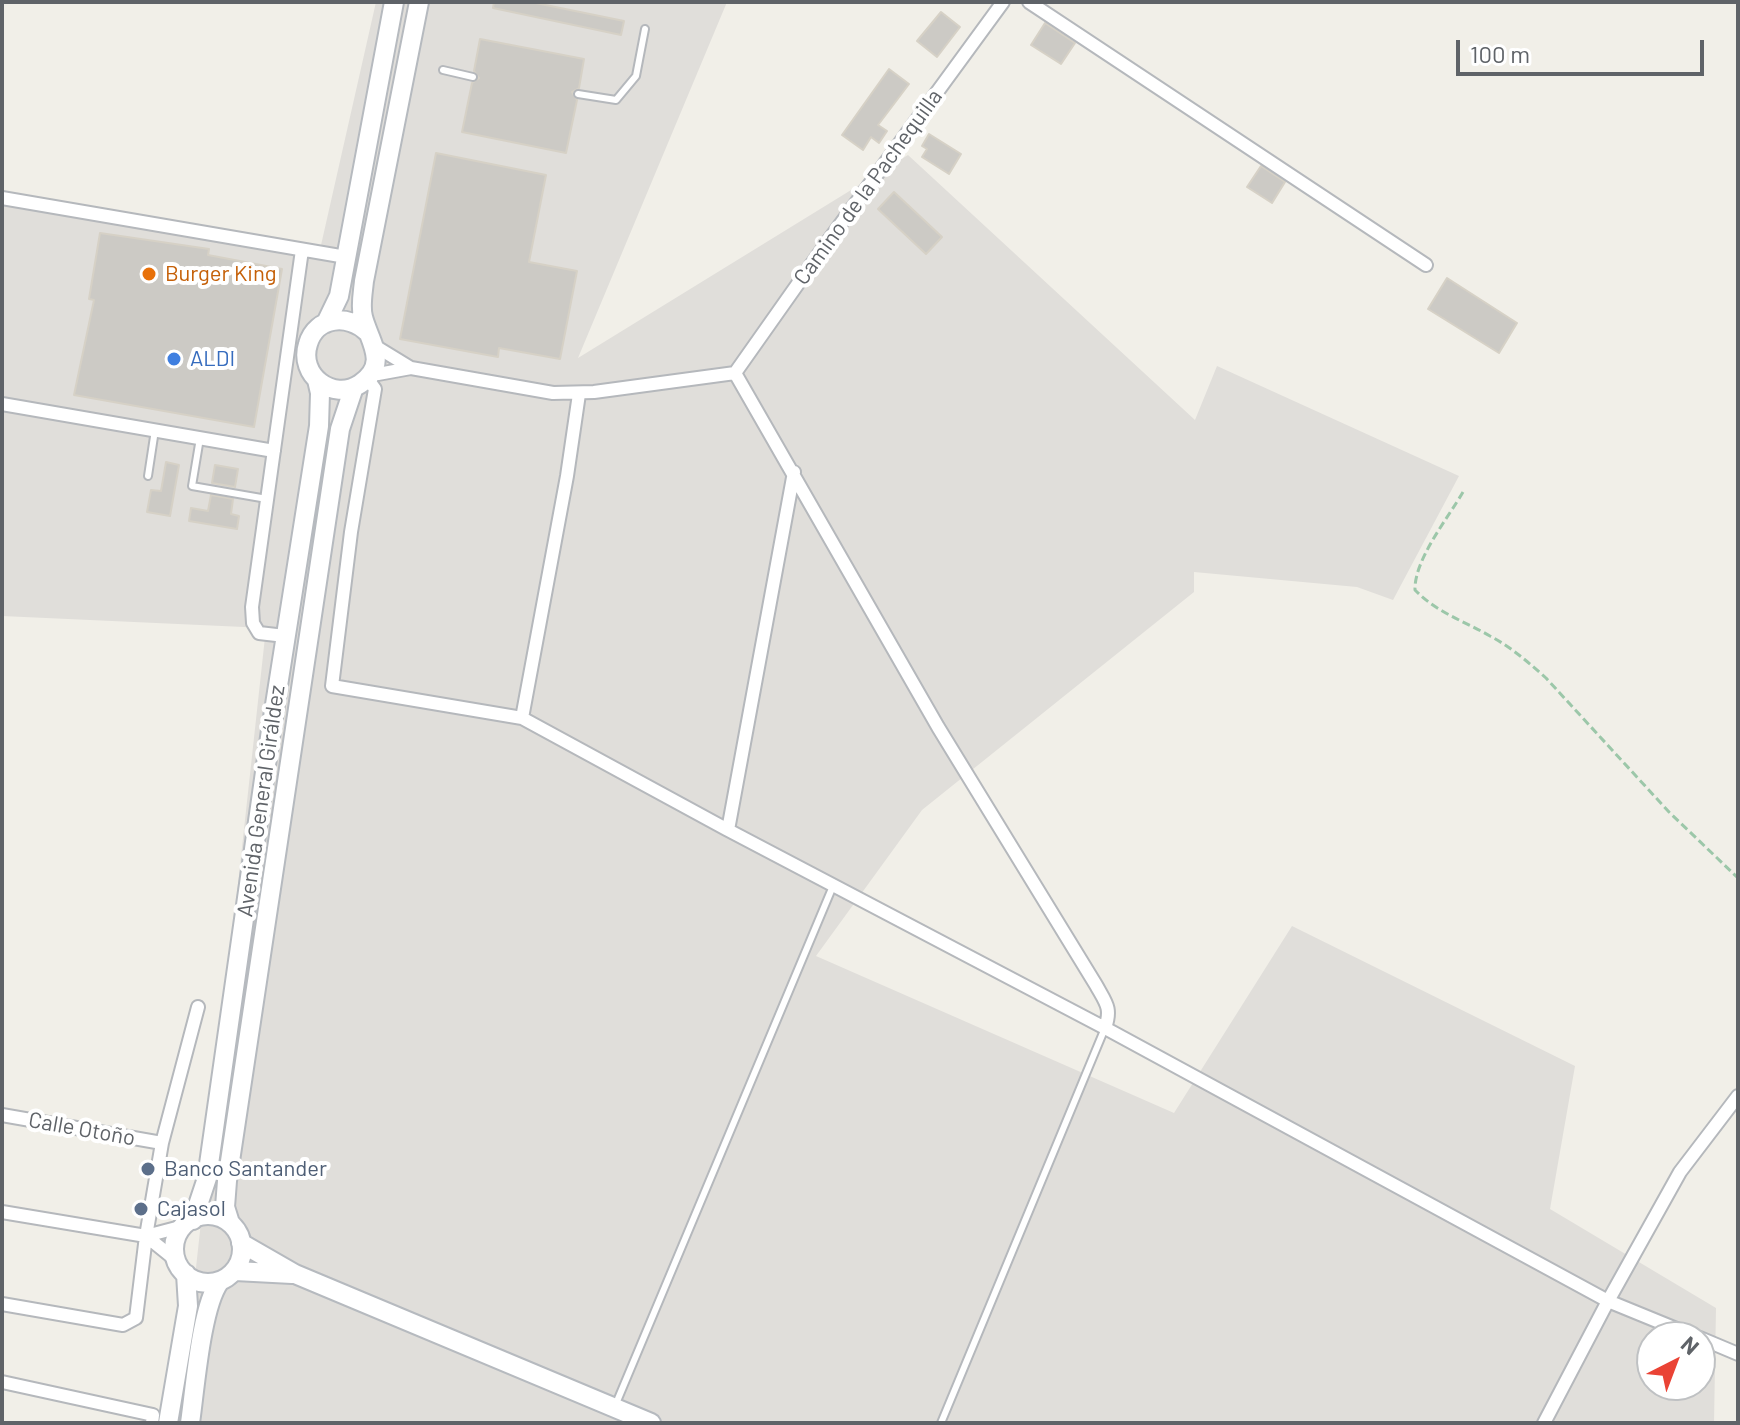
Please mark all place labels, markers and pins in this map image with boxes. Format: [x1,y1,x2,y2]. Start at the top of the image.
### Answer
place label: Burger King [165,261,277,287]
marker: Burger King [140,265,158,283]
place label: ALDI [190,346,235,372]
marker: ALDI [165,350,183,368]
place label: Banco Santander [164,1156,327,1182]
marker: Banco Santander [139,1160,157,1178]
place label: Cajasol [157,1196,226,1222]
marker: Cajasol [132,1200,150,1218]

